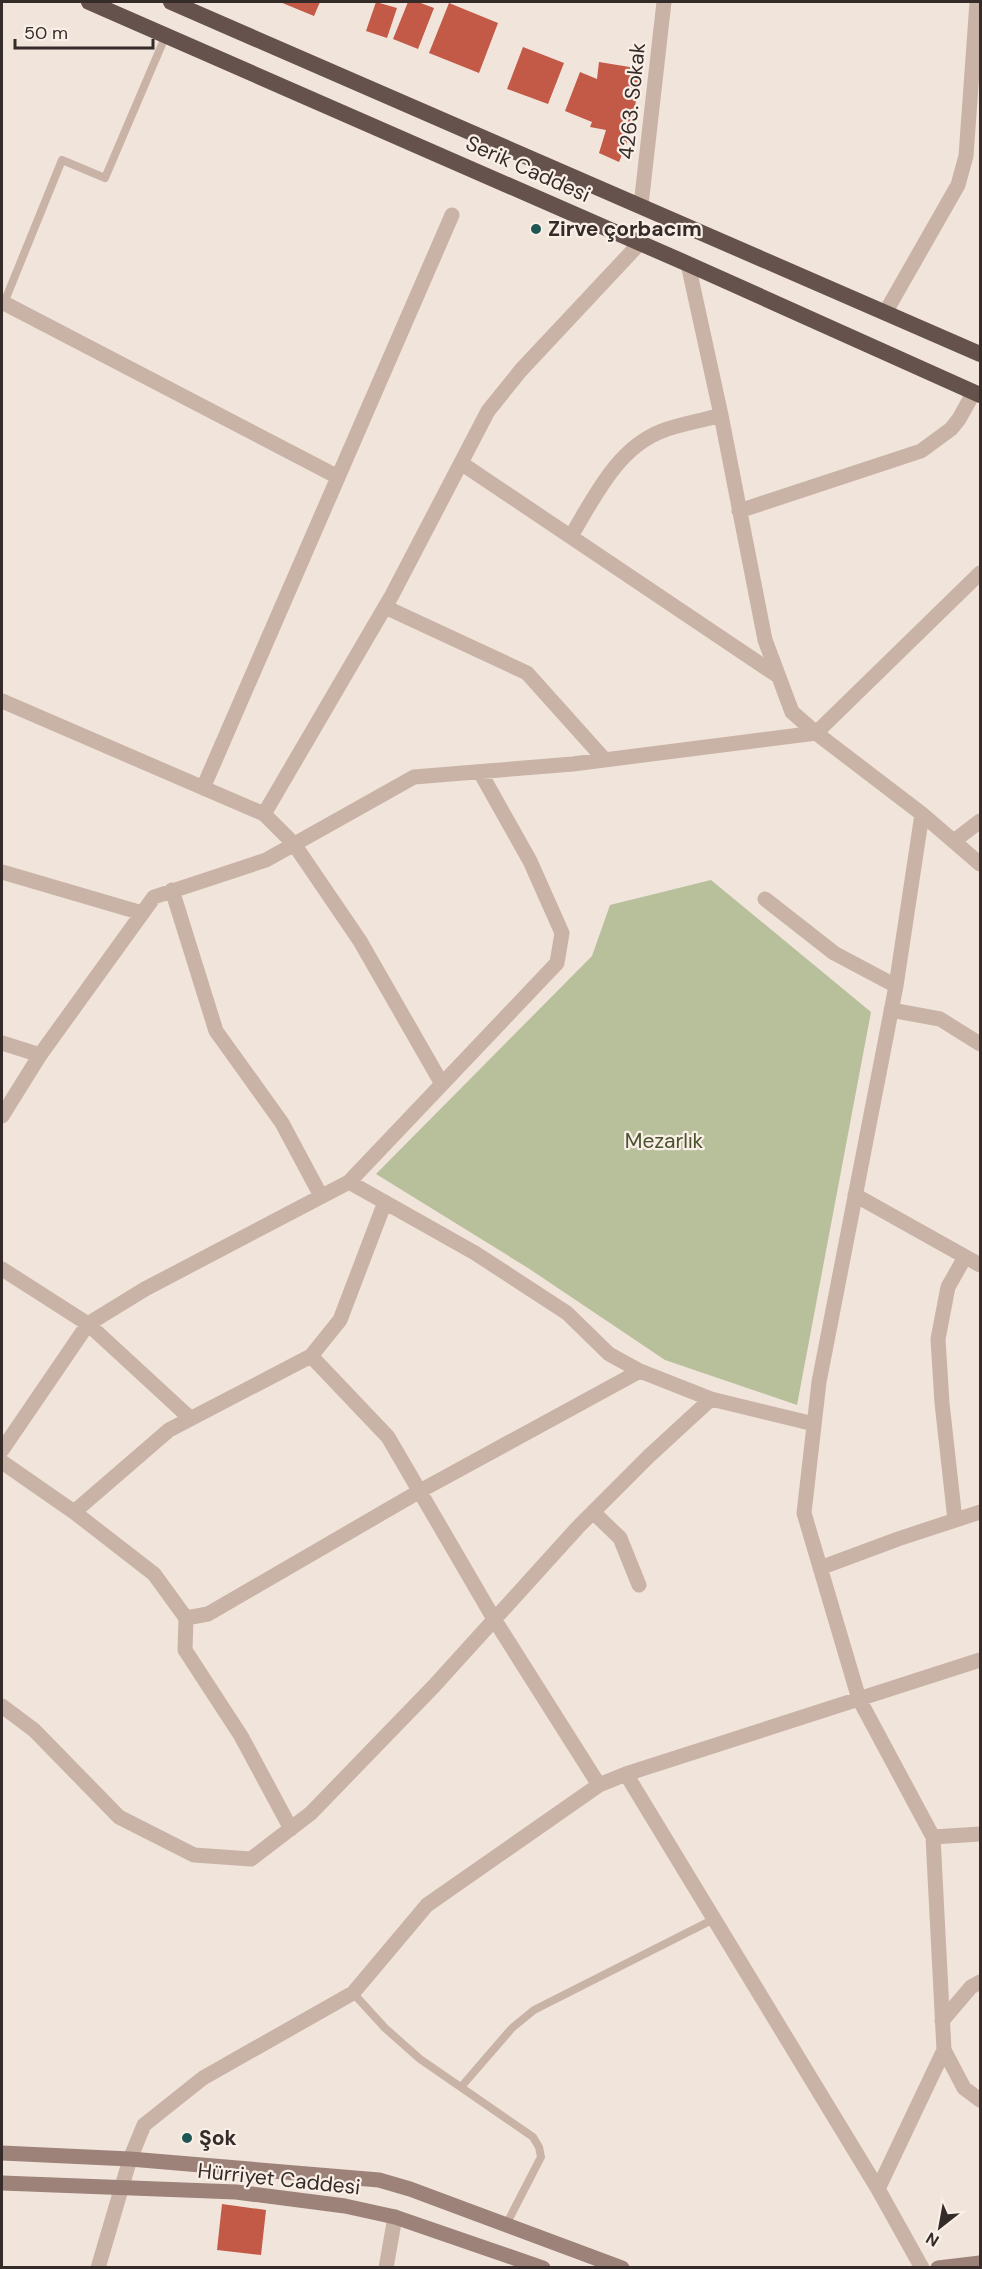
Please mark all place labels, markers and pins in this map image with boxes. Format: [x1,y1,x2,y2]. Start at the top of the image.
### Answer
place label: Zirve çorbacım [548,215,702,243]
marker: Zirve çorbacım [529,222,543,236]
place label: Şok [199,2124,237,2152]
marker: Şok [180,2131,194,2145]

